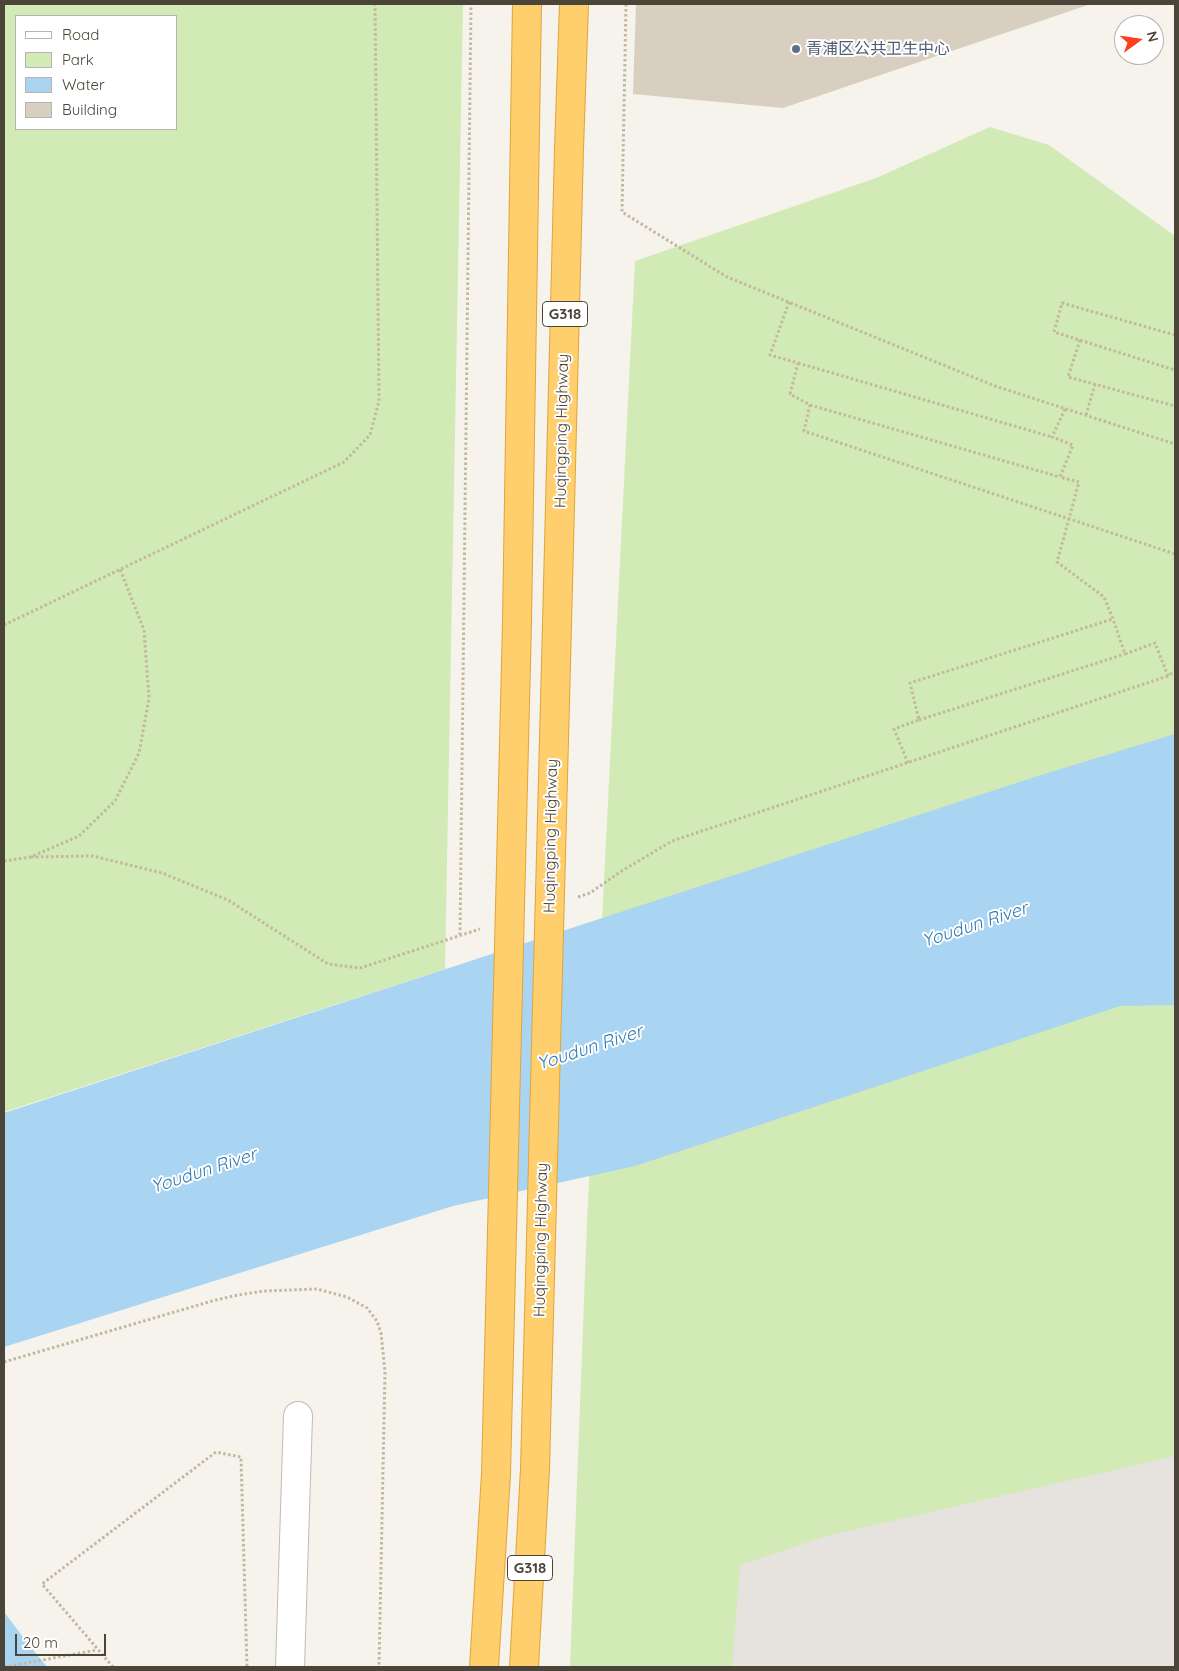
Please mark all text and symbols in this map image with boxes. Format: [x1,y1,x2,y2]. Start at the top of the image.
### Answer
legend [15,15,178,130]
north arrow [1114,15,1164,65]
text: Road [62,25,99,44]
text: N [1143,29,1163,44]
place label: 青浦区公共卫生中心 [806,39,950,59]
marker: 青浦区公共卫生中心 [790,43,802,55]
text: Park [62,50,94,69]
text: Water [62,75,105,94]
text: Building [62,100,117,119]
road number: G318 [542,302,588,326]
street label: Huqingping Highway [551,354,573,508]
street label: Huqingping Highway [540,759,562,913]
water label: Youdun River [920,898,1030,952]
water label: Youdun River [535,1021,645,1075]
water label: Youdun River [149,1144,259,1198]
street label: Huqingping Highway [530,1163,552,1317]
road number: G318 [508,1556,552,1580]
scale bar [18,1624,109,1656]
text: 20 m [23,1633,58,1652]

